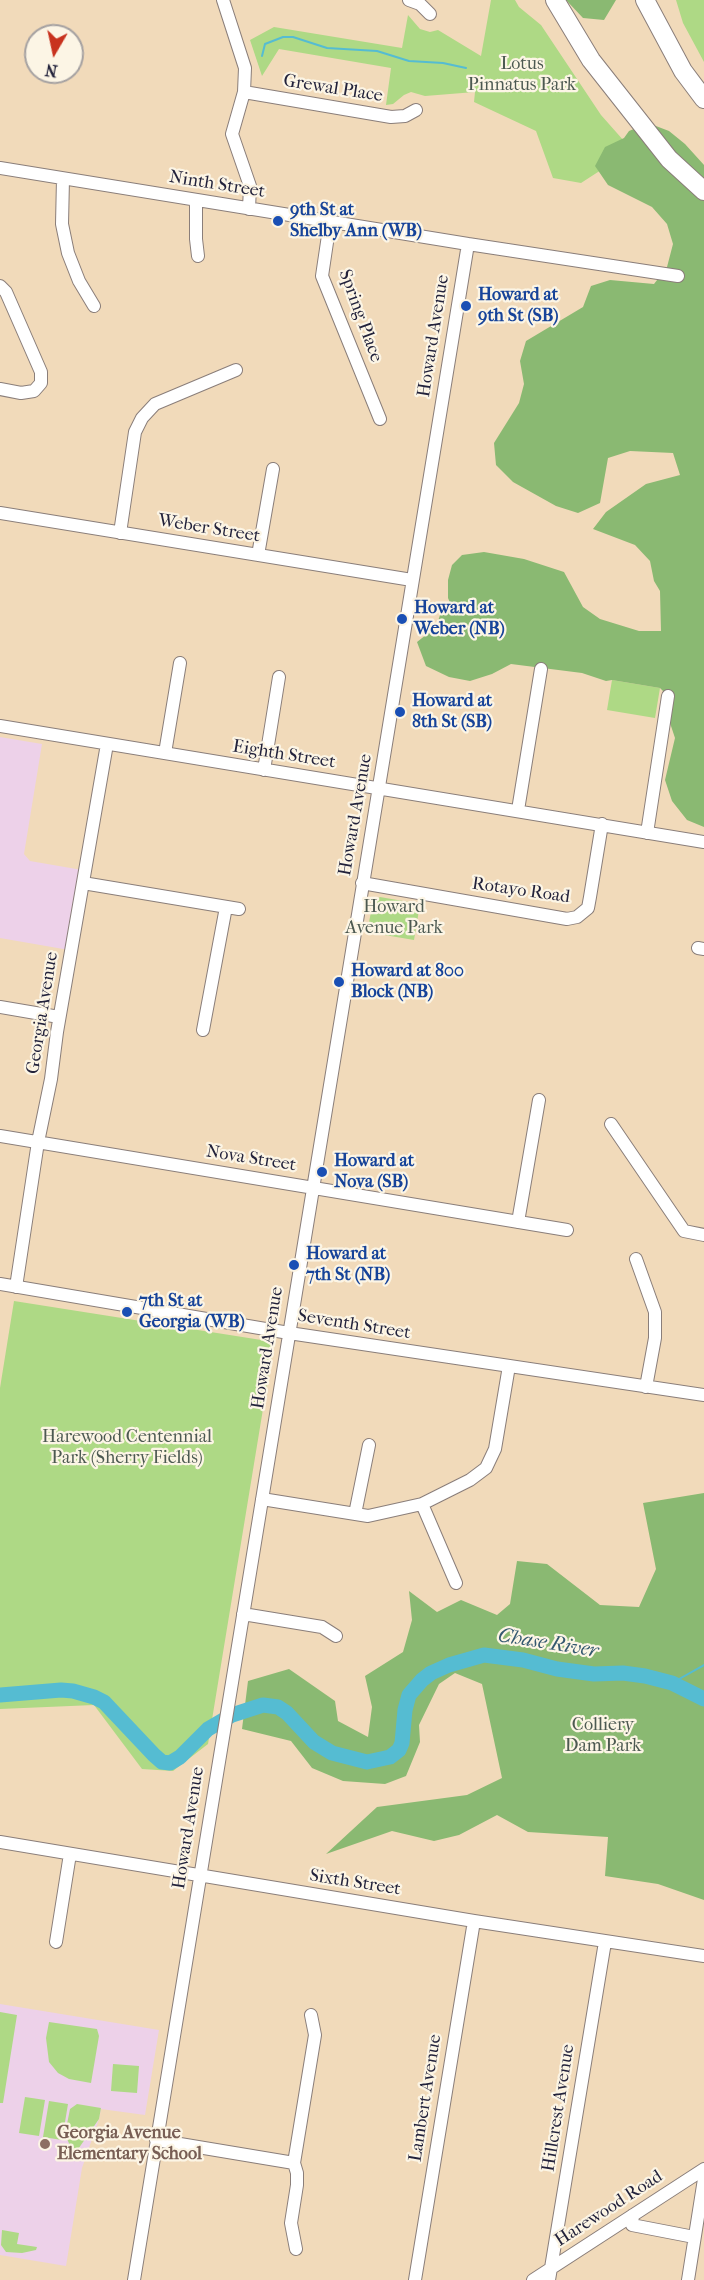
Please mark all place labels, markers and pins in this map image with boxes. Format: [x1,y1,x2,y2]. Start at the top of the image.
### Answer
place label: 9th St at Shelby Ann (WB) [290,200,422,242]
marker: 9th St at Shelby Ann (WB) [271,214,285,228]
place label: Howard at 9th St (SB) [478,285,558,328]
marker: Howard at 9th St (SB) [459,299,473,313]
place label: Howard at Weber (NB) [414,598,505,640]
marker: Howard at Weber (NB) [395,612,409,626]
place label: Howard at 8th St (SB) [412,691,492,734]
marker: Howard at 8th St (SB) [393,705,407,719]
place label: Howard at 800 Block (NB) [351,961,464,1004]
marker: Howard at 800 Block (NB) [332,975,346,989]
place label: Howard at Nova (SB) [334,1151,414,1194]
marker: Howard at Nova (SB) [315,1165,329,1179]
place label: Howard at 7th St (NB) [306,1244,390,1286]
marker: Howard at 7th St (NB) [287,1258,301,1272]
place label: 7th St at Georgia (WB) [139,1291,245,1334]
marker: 7th St at Georgia (WB) [120,1305,134,1319]
place label: Georgia Avenue Elementary School [57,2123,202,2166]
marker: Georgia Avenue Elementary School [38,2137,52,2151]

